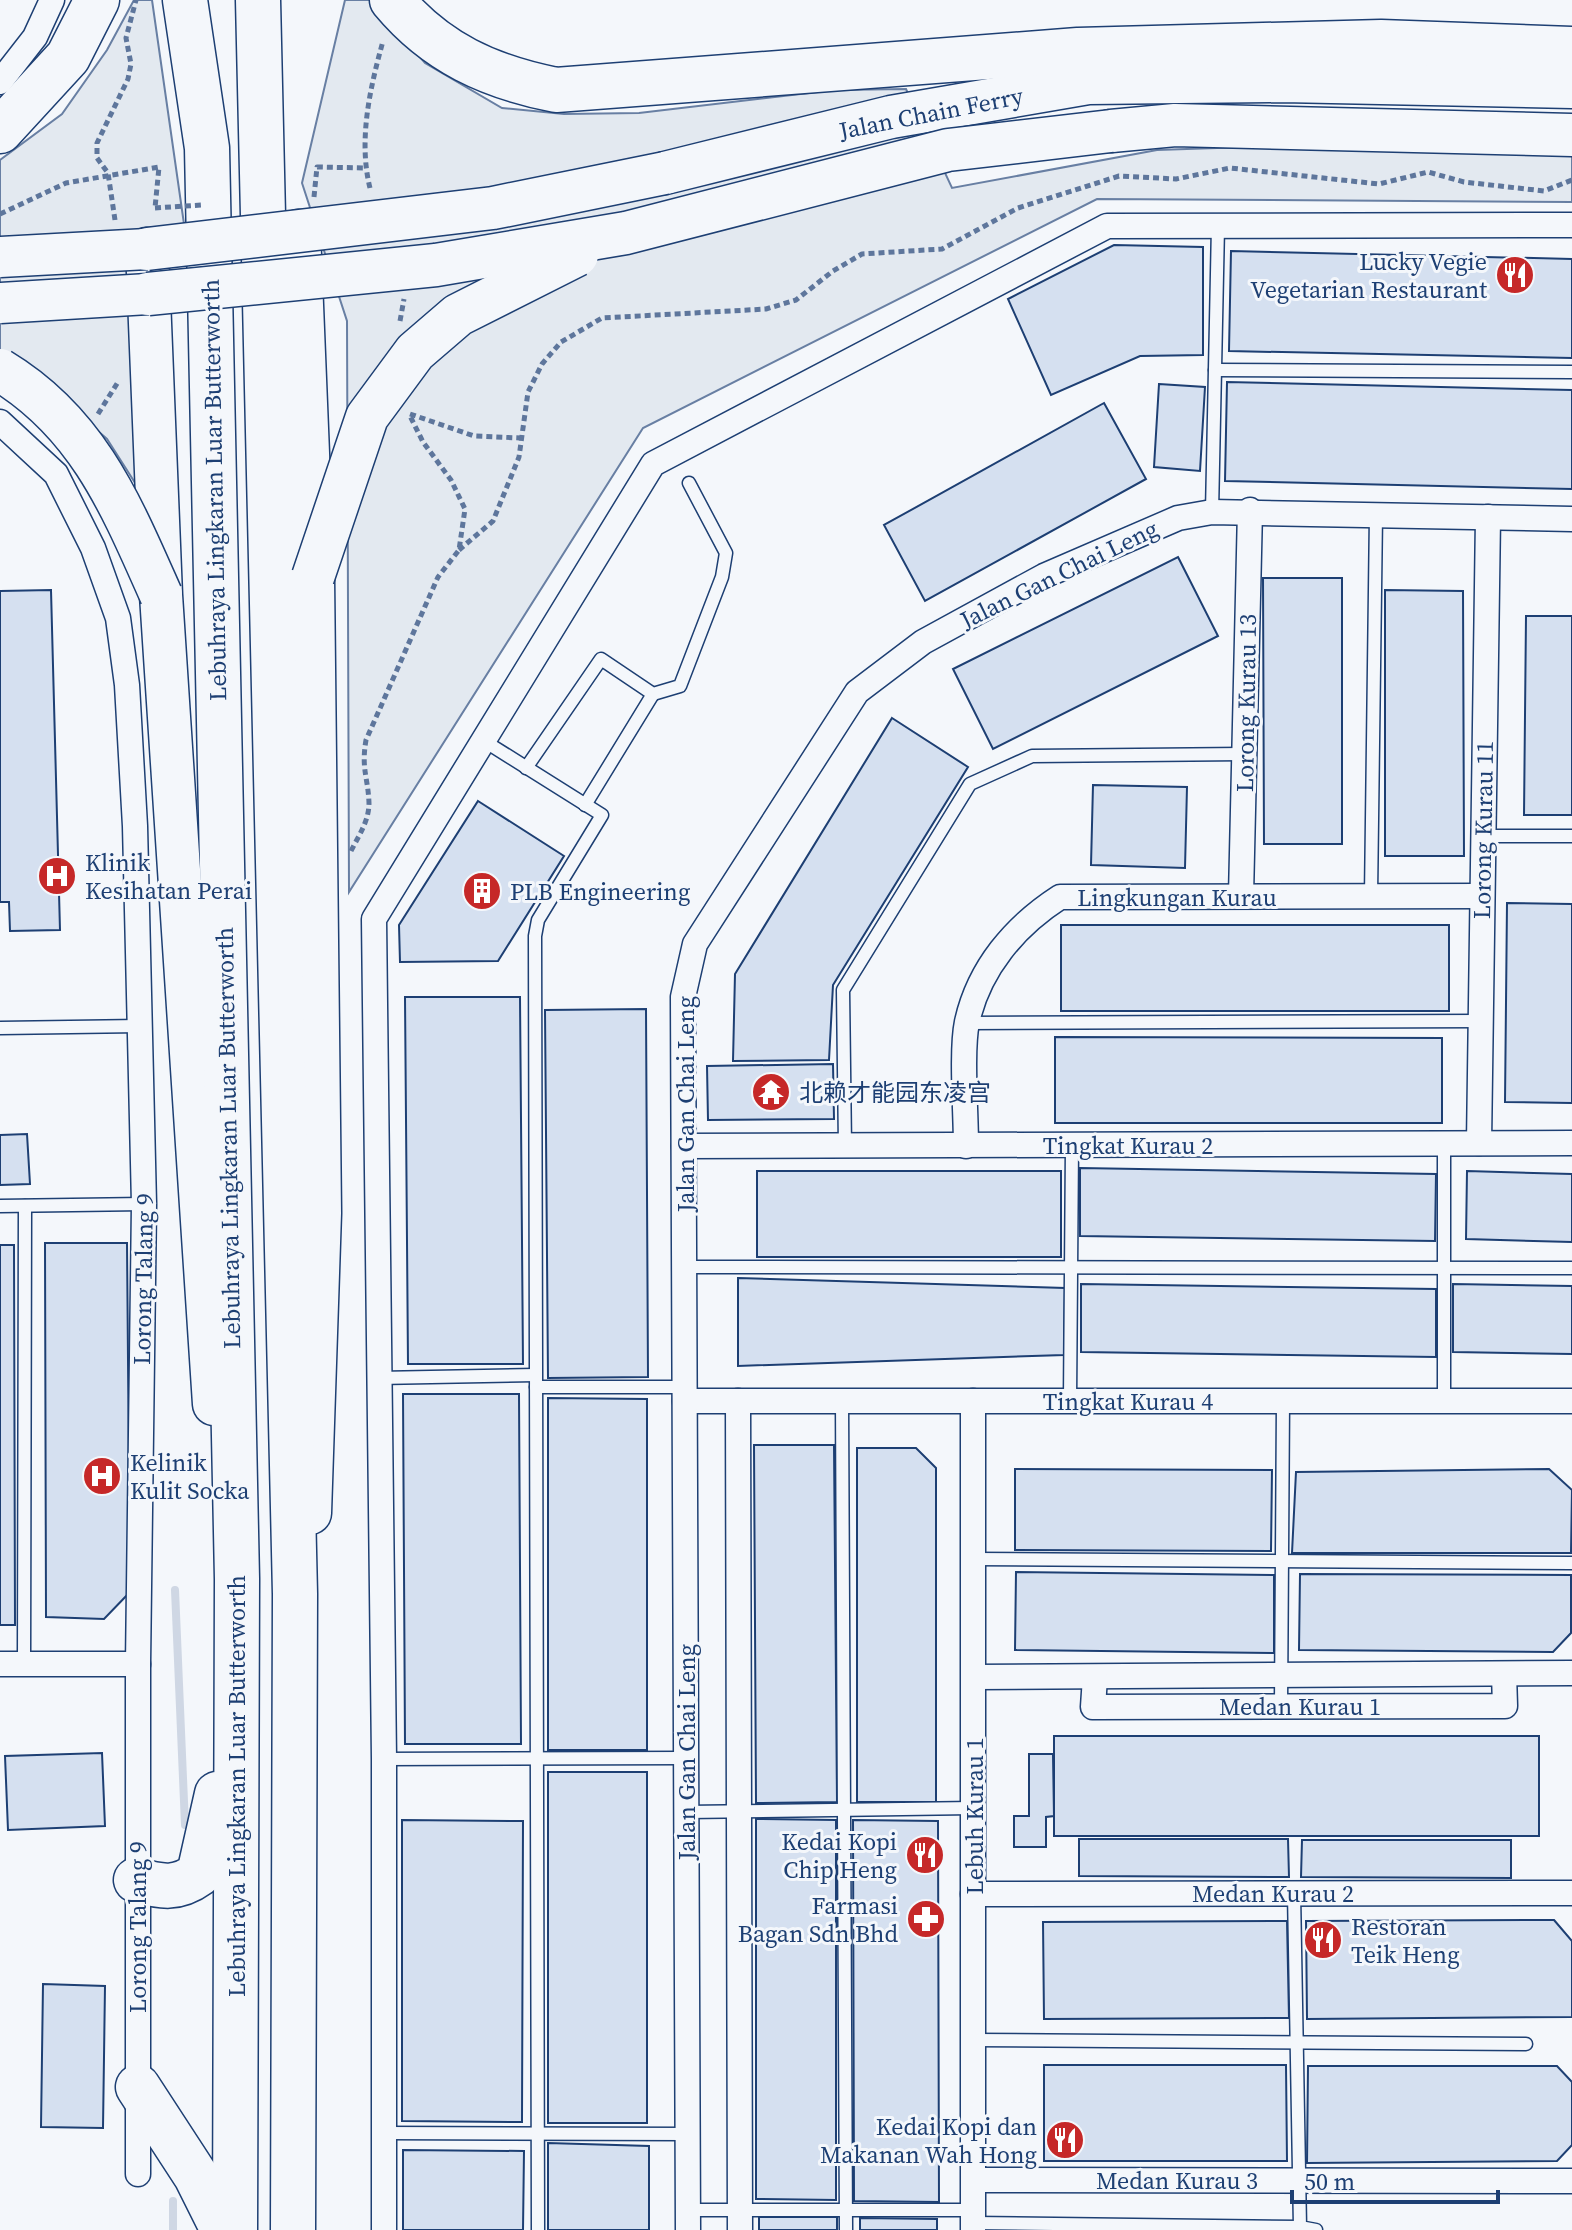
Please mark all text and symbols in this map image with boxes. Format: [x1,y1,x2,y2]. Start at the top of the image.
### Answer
street label: Jalan Chain Ferry [835,79,1027,147]
place label: Lucky Vegie Vegetarian Restaurant [1250,245,1487,306]
restaurant icon: Lucky Vegie Vegetarian Restaurant [1494,254,1536,296]
street label: Lebuhraya Lingkaran Luar Butterworth [194,279,234,701]
street label: Jalan Gan Chai Leng [954,512,1163,637]
street label: Lorong Kurau 13 [1228,614,1264,792]
street label: Lorong Kurau 11 [1465,741,1501,919]
place label: Klinik Kesihatan Perai [85,846,252,907]
hospital icon: Klinik Kesihatan Perai [36,855,78,897]
building icon: PLB Engineering [461,870,503,912]
place label: PLB Engineering [510,875,690,908]
street label: Lingkungan Kurau [1077,881,1277,914]
street label: Lebuhraya Lingkaran Luar Butterworth [208,927,248,1349]
street label: Jalan Gan Chai Leng [669,996,702,1213]
temple icon: 北赖才能园东凌宫 [750,1071,792,1113]
place label: 北赖才能园东凌宫 [799,1076,991,1109]
street label: Tingkat Kurau 2 [1043,1129,1213,1162]
street label: Lorong Talang 9 [125,1193,161,1365]
street label: Tingkat Kurau 4 [1043,1385,1213,1418]
place label: Kelinik Kulit Socka [130,1446,250,1507]
hospital icon: Kelinik Kulit Socka [81,1455,123,1497]
street label: Lebuhraya Lingkaran Luar Butterworth [220,1575,253,1997]
street label: Jalan Gan Chai Leng [670,1644,703,1861]
street label: Medan Kurau 1 [1219,1690,1381,1723]
street label: Lebuh Kurau 1 [958,1737,991,1895]
place label: Kedai Kopi Chip Heng [781,1825,897,1886]
restaurant icon: Kedai Kopi Chip Heng [904,1834,946,1876]
street label: Lorong Talang 9 [121,1841,154,2013]
street label: Medan Kurau 2 [1192,1877,1354,1910]
place label: Farmasi Bagan Sdn Bhd [738,1889,898,1950]
pharmacy icon: Farmasi Bagan Sdn Bhd [905,1898,947,1940]
place label: Restoran Teik Heng [1351,1910,1460,1971]
restaurant icon: Restoran Teik Heng [1302,1919,1344,1961]
place label: Kedai Kopi dan Makanan Wah Hong [820,2110,1037,2171]
restaurant icon: Kedai Kopi dan Makanan Wah Hong [1044,2119,1086,2161]
scale bar [1292,2154,1498,2204]
street label: Medan Kurau 3 [1096,2164,1258,2197]
text: 50 m [1304,2165,1355,2198]

